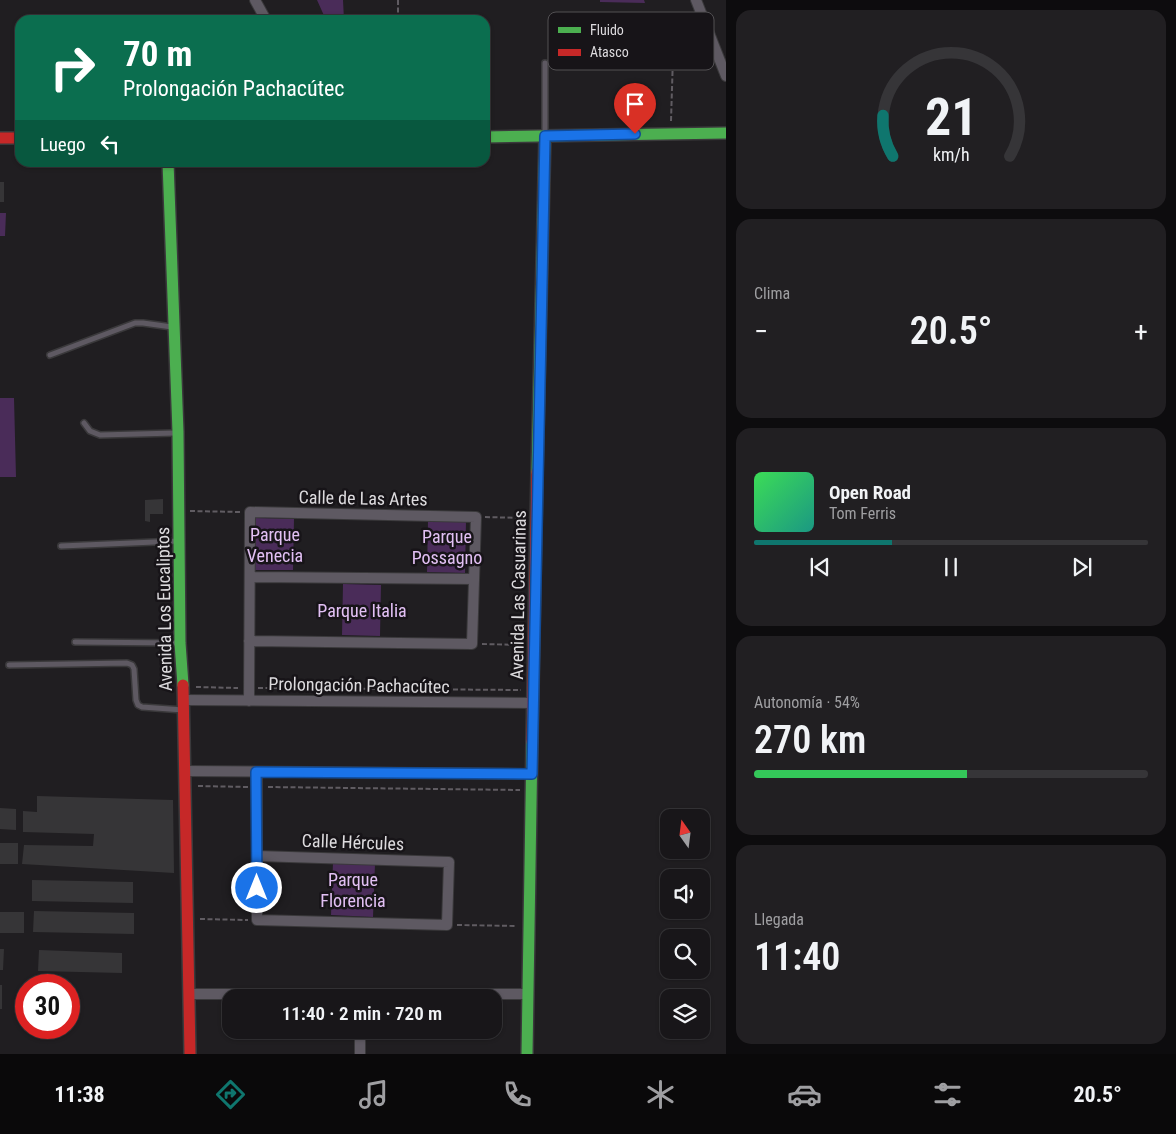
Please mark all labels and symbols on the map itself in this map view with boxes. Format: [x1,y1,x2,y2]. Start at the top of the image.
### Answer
legend [548,12,714,70]
text: Fluido [590,22,624,38]
text: Atasco [590,44,629,60]
pin [614,83,656,134]
street label: Calle de Las Artes [298,486,428,510]
street label: Avenida Las Casuarinas [506,510,530,680]
park label: Parque Venecia [247,524,303,566]
park label: Parque Possagno [412,526,482,568]
street label: Avenida Los Eucaliptos [152,527,176,691]
park label: Parque Italia [317,600,407,621]
street label: Prolongación Pachacútec [268,673,450,697]
north arrow [660,809,710,859]
street label: Calle Hércules [301,830,405,854]
position arrow [230,861,282,913]
park label: Parque Florencia [320,869,386,911]
speed limit sign: 30 [15,974,80,1039]

